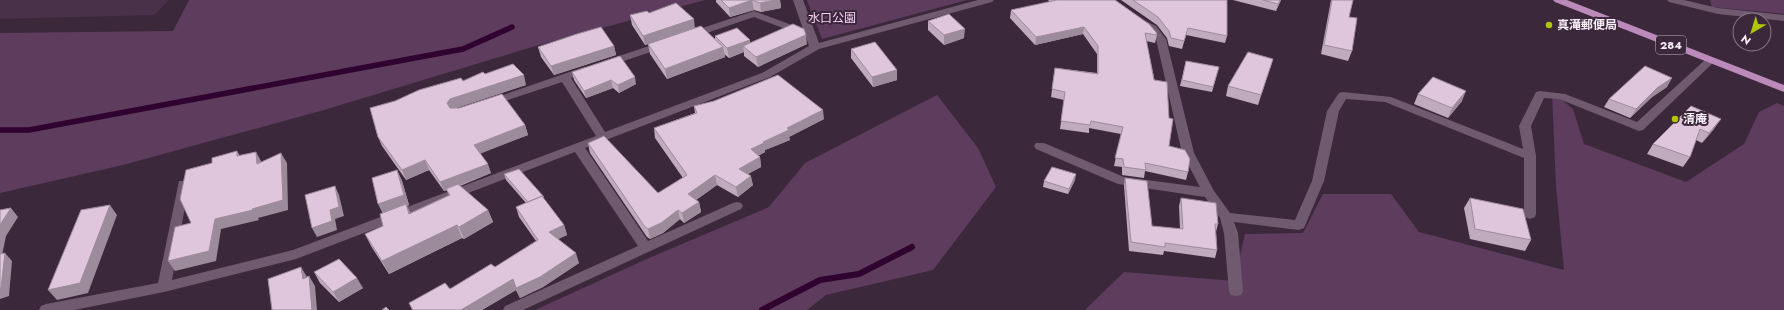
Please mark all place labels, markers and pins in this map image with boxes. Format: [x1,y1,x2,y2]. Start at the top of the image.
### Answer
place label: 真滝郵便局 [1557,16,1617,34]
marker: 真滝郵便局 [1544,20,1554,30]
place label: 清庵 [1683,110,1707,128]
marker: 清庵 [1670,114,1680,124]

